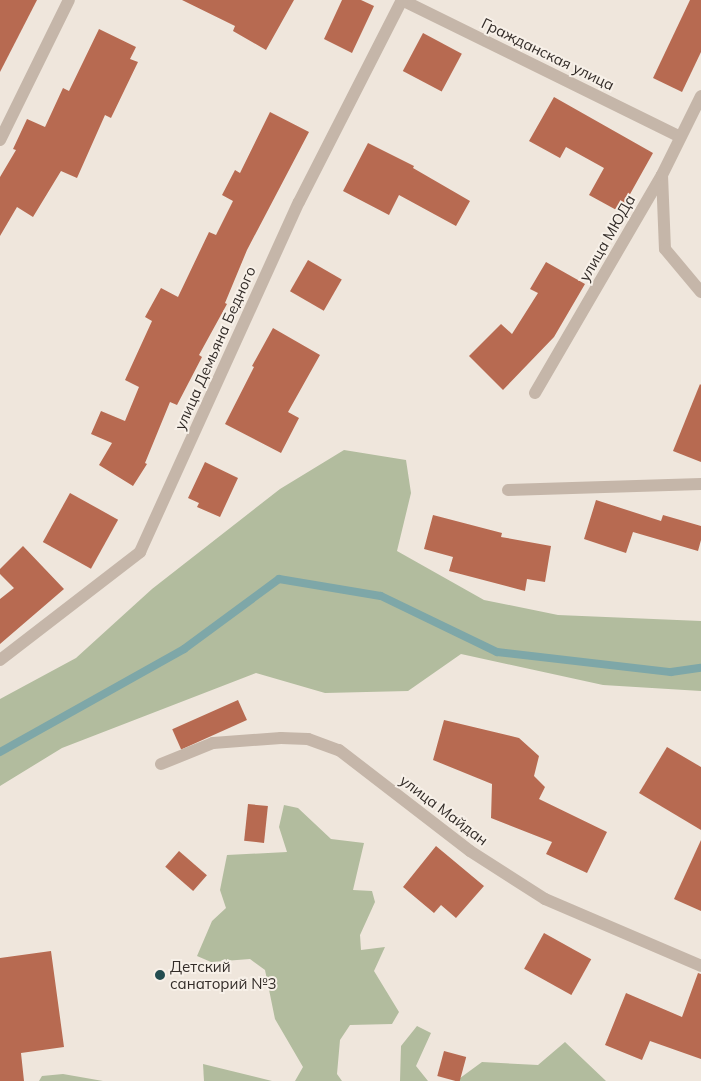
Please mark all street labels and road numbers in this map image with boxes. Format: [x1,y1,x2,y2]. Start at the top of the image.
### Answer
street label: Гражданская улица [479,14,617,94]
street label: улица МЮДа [575,192,639,284]
street label: улица Демьяна Бедного [171,263,259,433]
street label: улица Майдан [396,771,492,849]

